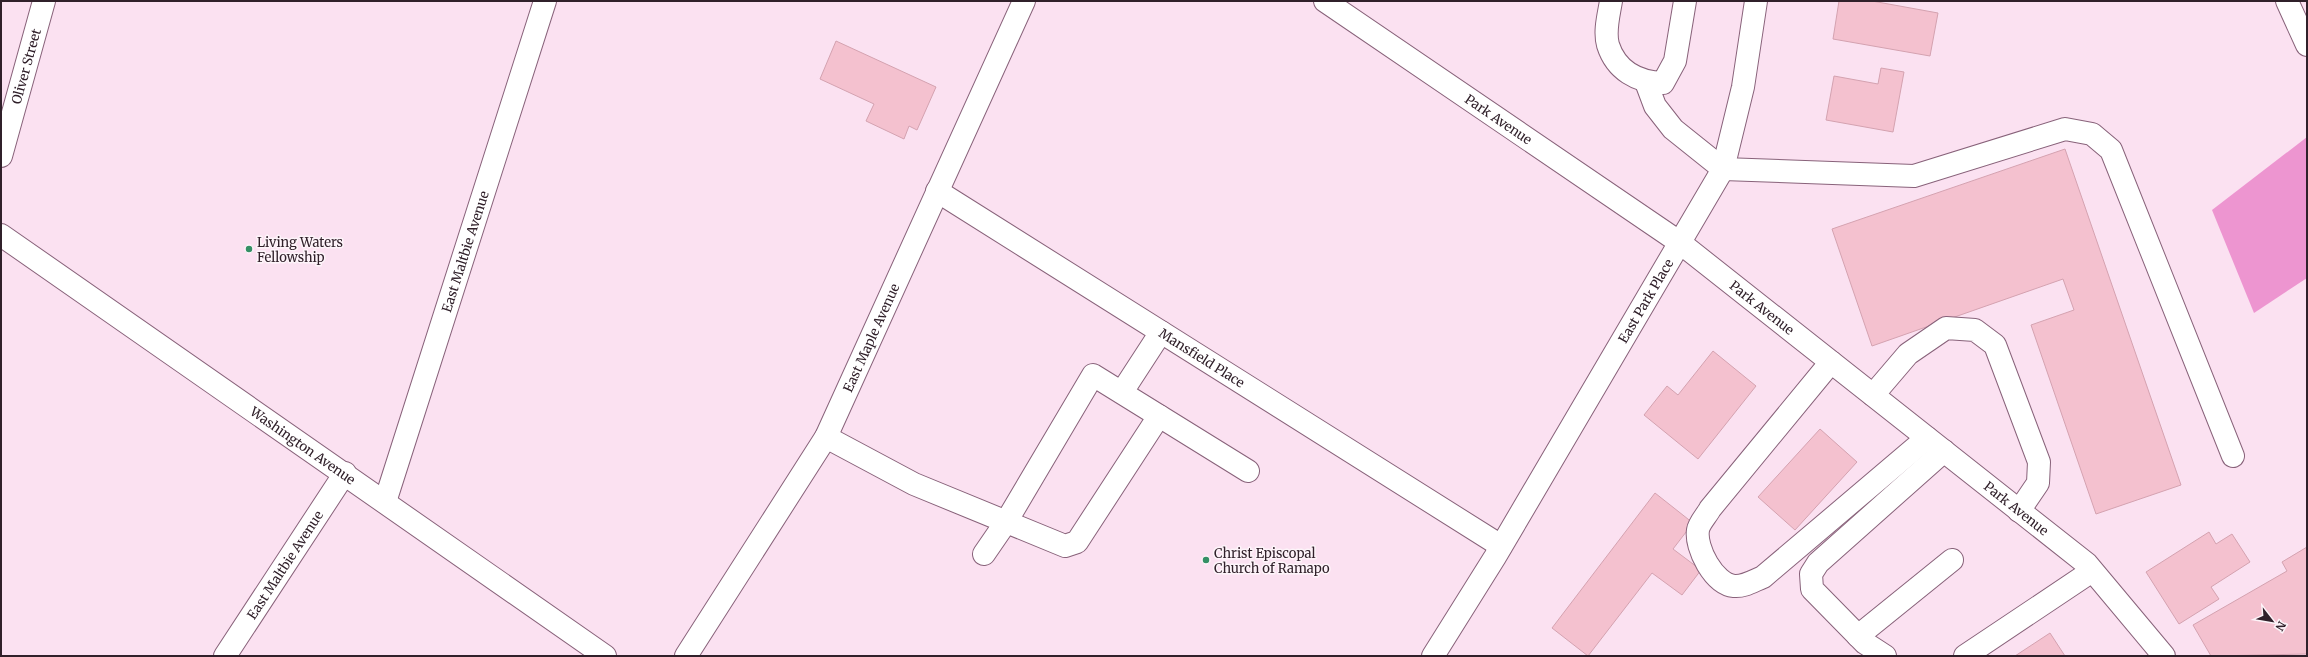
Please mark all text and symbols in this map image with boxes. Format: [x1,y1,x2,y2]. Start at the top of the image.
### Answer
street label: Oliver Street [8,27,45,106]
street label: Park Avenue [1461,91,1535,149]
street label: East Maltbie Avenue [438,189,493,314]
place label: Living Waters Fellowship [257,234,343,266]
marker: Living Waters Fellowship [244,244,254,254]
street label: East Park Place [1615,256,1677,346]
street label: Park Avenue [1726,277,1798,339]
street label: East Maple Avenue [840,281,904,395]
street label: Mansfield Place [1156,325,1248,392]
street label: Washington Avenue [246,403,359,489]
street label: Park Avenue [1980,478,2052,540]
street label: East Maltbie Avenue [243,507,327,623]
place label: Christ Episcopal Church of Ramapo [1214,545,1330,577]
marker: Christ Episcopal Church of Ramapo [1201,555,1211,565]
north arrow [2252,601,2292,641]
text: N [2272,619,2289,634]

